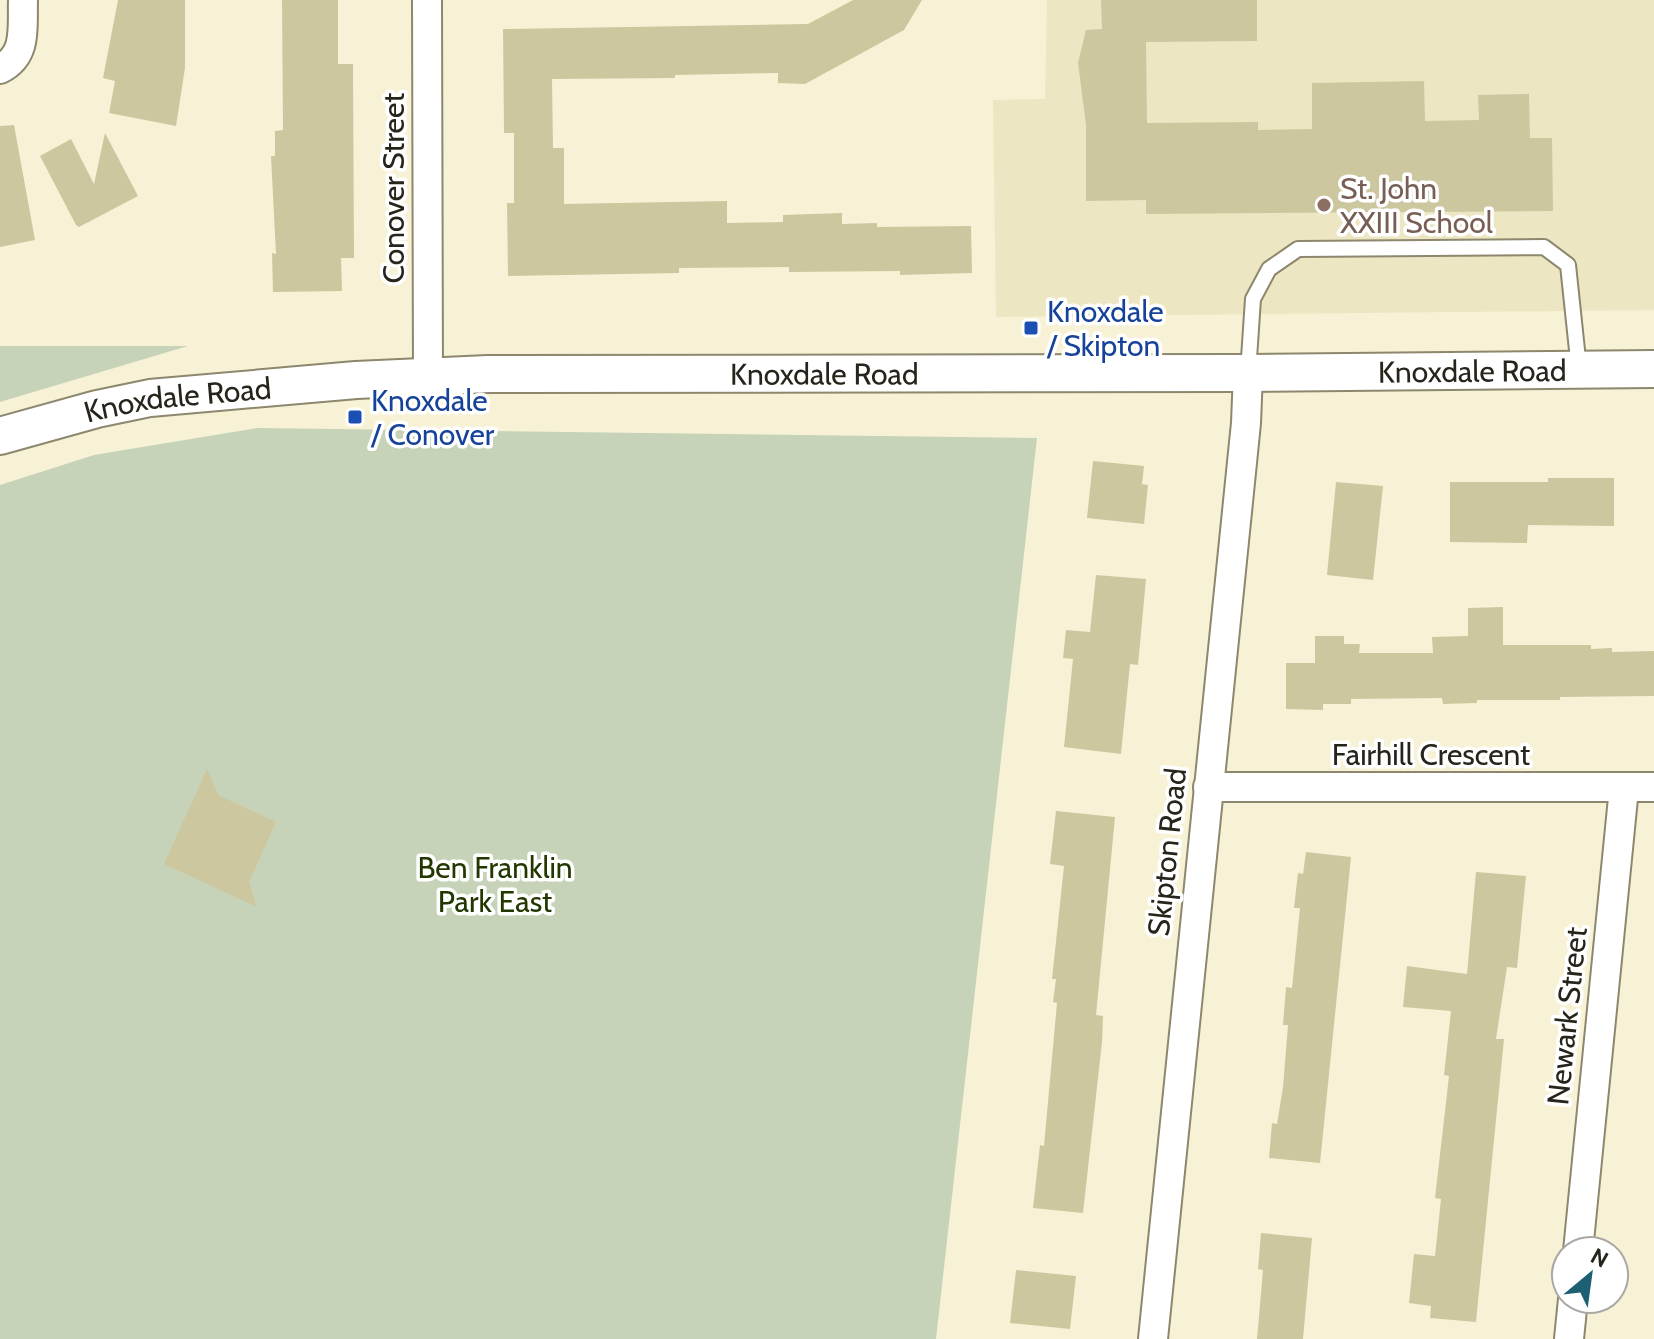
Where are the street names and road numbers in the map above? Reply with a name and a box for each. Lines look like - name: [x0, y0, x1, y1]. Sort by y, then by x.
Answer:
- street label: Conover Street: [375, 93, 412, 283]
- street label: Knoxdale Road: [1378, 351, 1567, 390]
- street label: Knoxdale Road: [730, 355, 919, 392]
- street label: Knoxdale Road: [80, 369, 273, 430]
- street label: Fairhill Crescent: [1332, 736, 1530, 773]
- street label: Skipton Road: [1140, 766, 1194, 938]
- street label: Newark Street: [1539, 925, 1595, 1107]

